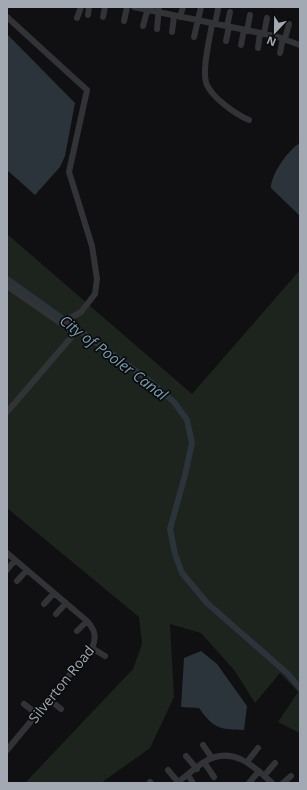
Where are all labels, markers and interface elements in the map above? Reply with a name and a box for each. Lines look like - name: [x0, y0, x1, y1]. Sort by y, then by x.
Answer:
- north arrow: [255, 12, 295, 52]
- text: N: [264, 33, 278, 50]
- water label: City of Pooler Canal: [56, 310, 173, 405]
- street label: Silverton Road: [24, 641, 98, 727]

